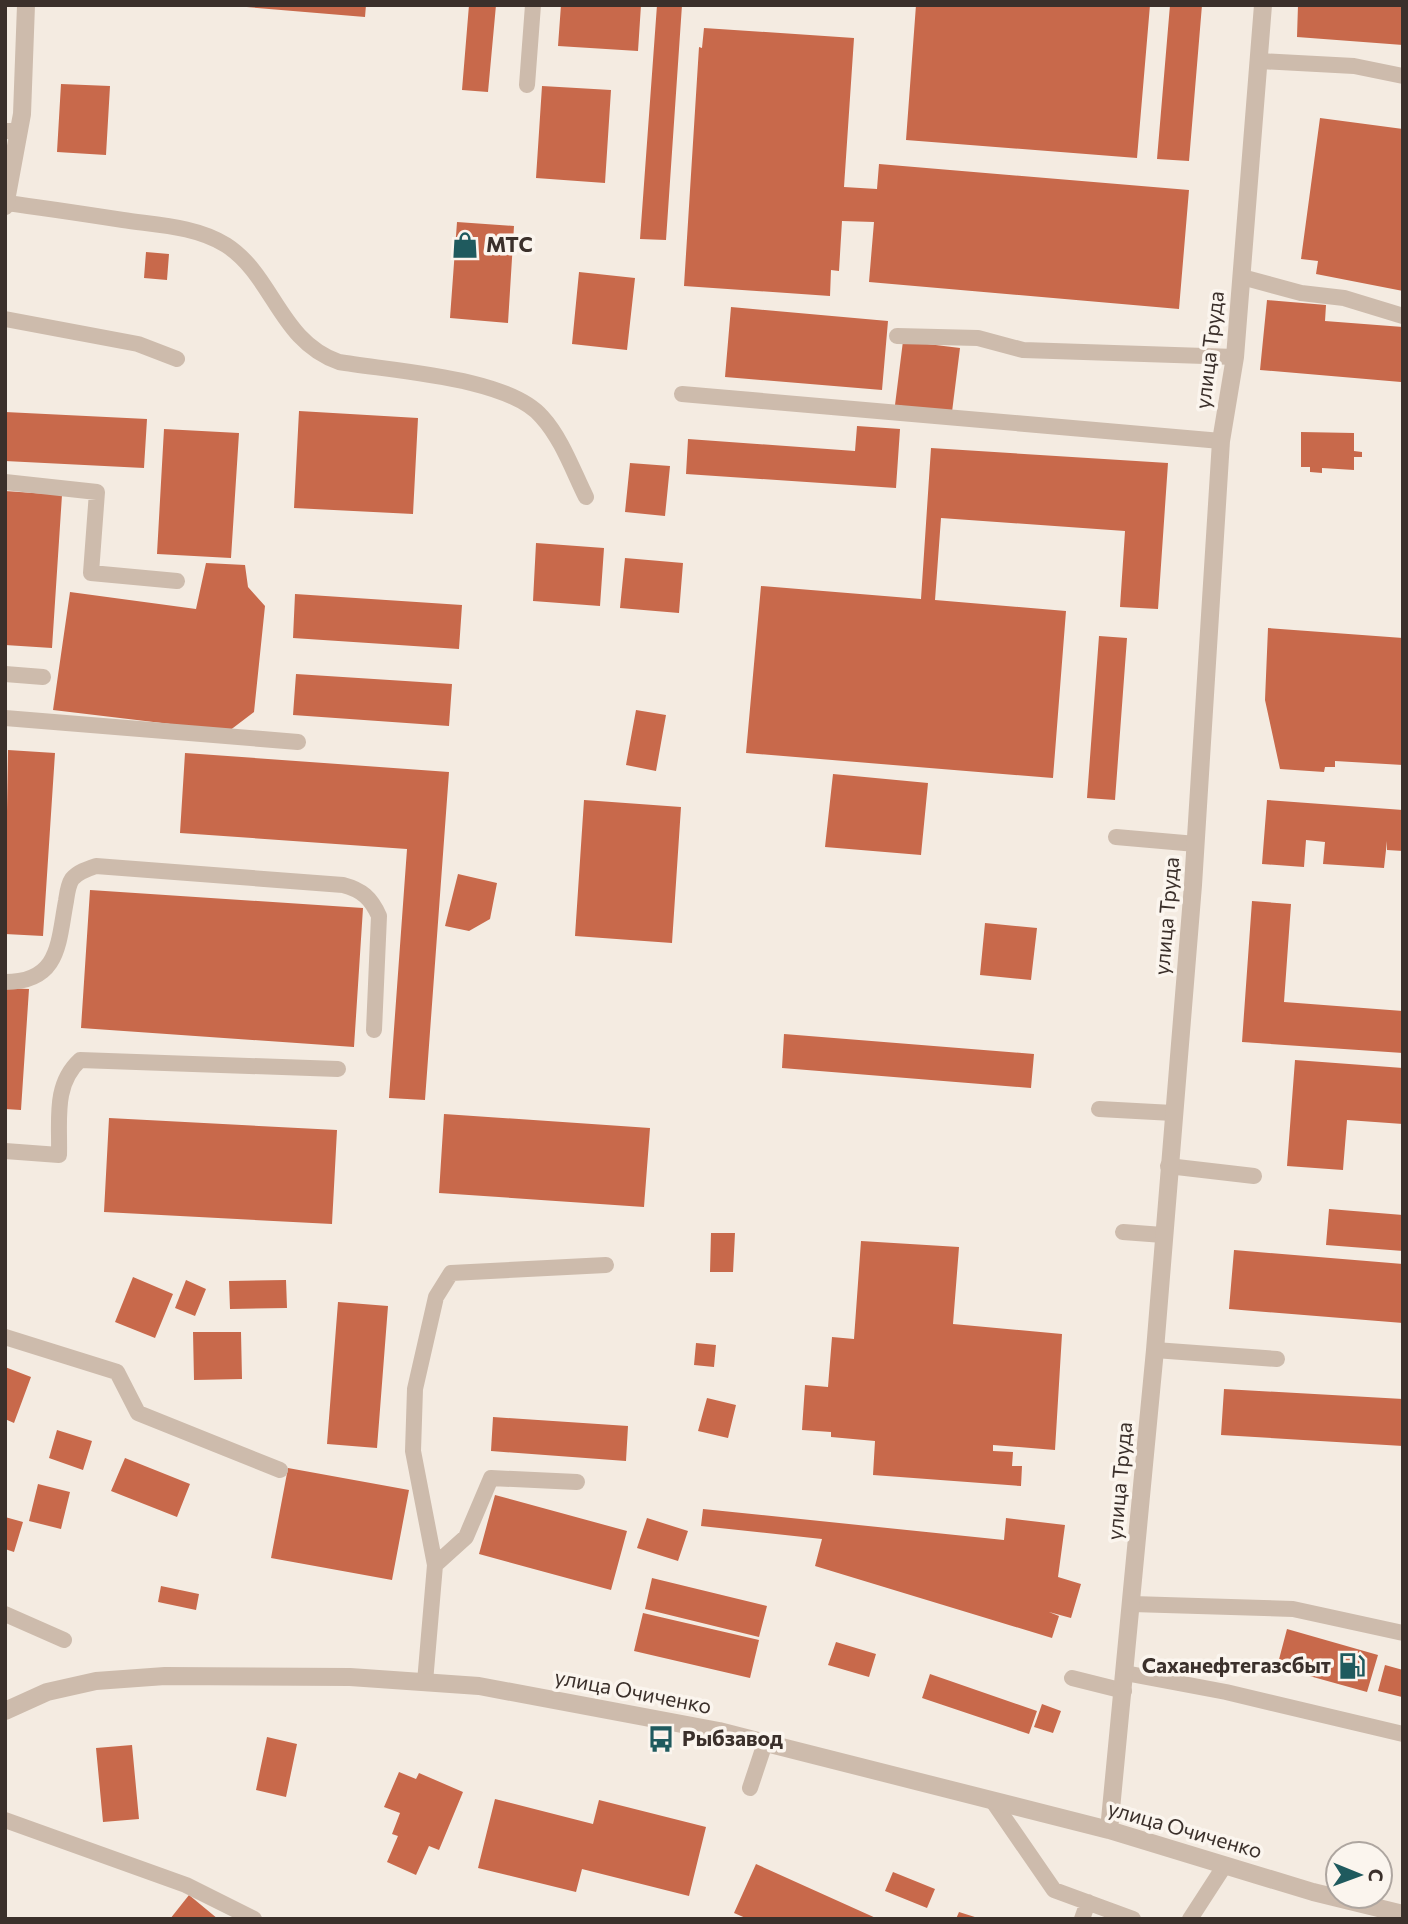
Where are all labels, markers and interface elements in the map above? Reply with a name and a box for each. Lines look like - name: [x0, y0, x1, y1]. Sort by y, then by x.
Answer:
- shop icon: МТС: [450, 230, 480, 260]
- place label: МТС: [486, 231, 533, 256]
- street label: улица Труда: [1189, 289, 1228, 410]
- street label: улица Труда: [1148, 856, 1183, 976]
- street label: улица Труда: [1101, 1421, 1136, 1541]
- fuel station icon: Саханефтегазсбыт: [1337, 1651, 1367, 1681]
- place label: Саханефтегазсбыт: [1142, 1652, 1331, 1677]
- street label: улица Очиченко: [553, 1663, 714, 1718]
- bus stop icon: Рыбзавод: [646, 1724, 676, 1754]
- place label: Рыбзавод: [682, 1725, 783, 1750]
- street label: улица Очиченко: [1105, 1795, 1265, 1863]
- north arrow: [1324, 1840, 1394, 1910]
- text: С: [1365, 1869, 1388, 1882]

